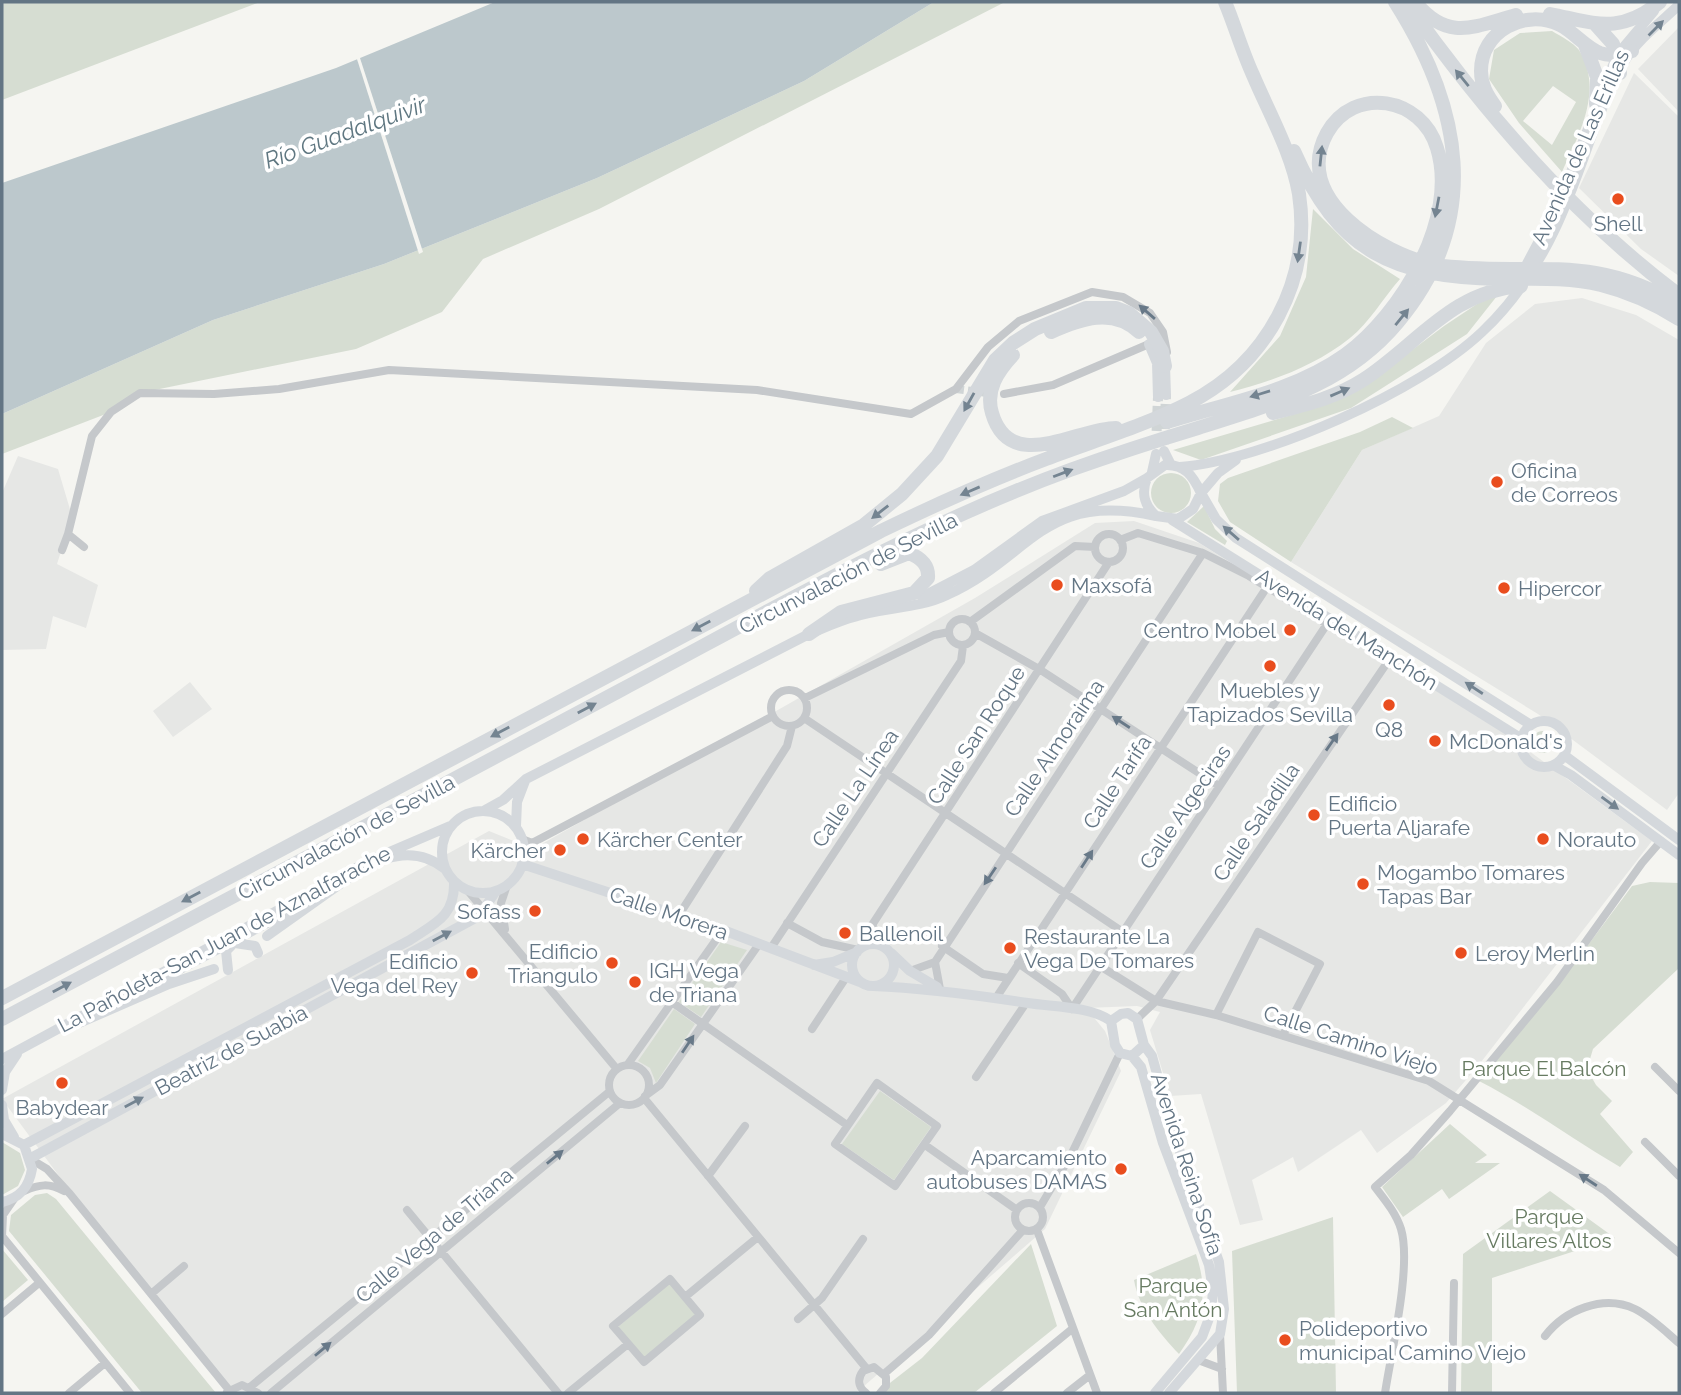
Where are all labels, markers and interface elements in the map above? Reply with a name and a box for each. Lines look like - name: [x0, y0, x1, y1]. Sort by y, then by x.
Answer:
- one-way arrow: [1647, 20, 1663, 37]
- street label: Avenida de Las Erillas: [1526, 46, 1634, 248]
- one-way arrow: [1455, 70, 1470, 87]
- water label: Río Guadalquivir: [261, 90, 431, 174]
- one-way arrow: [1316, 145, 1327, 167]
- marker: Shell: [1610, 191, 1626, 207]
- one-way arrow: [1432, 196, 1443, 218]
- place label: Shell: [1594, 211, 1643, 236]
- one-way arrow: [1294, 241, 1305, 263]
- one-way arrow: [1138, 304, 1156, 320]
- one-way arrow: [1394, 308, 1409, 326]
- one-way arrow: [1329, 386, 1350, 397]
- one-way arrow: [1249, 390, 1270, 400]
- one-way arrow: [963, 393, 975, 412]
- place label: Oficina de Correos: [1511, 458, 1618, 507]
- one-way arrow: [1053, 468, 1074, 479]
- marker: Oficina de Correos: [1489, 474, 1505, 490]
- one-way arrow: [960, 485, 980, 497]
- one-way arrow: [871, 505, 889, 520]
- street label: Circunvalación de Sevilla: [735, 507, 961, 639]
- one-way arrow: [1222, 525, 1240, 541]
- street label: Avenida del Manchón: [1251, 563, 1443, 695]
- place label: Maxsofá: [1071, 573, 1152, 598]
- place label: Hipercor: [1518, 576, 1602, 601]
- marker: Maxsofá: [1049, 577, 1065, 593]
- marker: Hipercor: [1496, 580, 1512, 596]
- place label: Centro Mobel: [1143, 618, 1276, 643]
- one-way arrow: [691, 620, 711, 631]
- marker: Centro Mobel: [1282, 622, 1298, 638]
- marker: Muebles y Tapizados Sevilla: [1262, 658, 1278, 674]
- street label: Calle San Roque: [922, 661, 1030, 809]
- street label: Calle Almoraima: [999, 675, 1109, 821]
- place label: Muebles y Tapizados Sevilla: [1187, 678, 1353, 727]
- one-way arrow: [1464, 682, 1483, 695]
- marker: Q8: [1381, 697, 1397, 713]
- one-way arrow: [578, 702, 597, 714]
- one-way arrow: [1112, 716, 1131, 729]
- place label: Q8: [1375, 717, 1403, 742]
- street label: Calle La Línea: [806, 724, 904, 852]
- one-way arrow: [490, 727, 510, 738]
- place label: McDonald's: [1449, 729, 1563, 754]
- street label: Calle Tarifa: [1077, 730, 1157, 834]
- one-way arrow: [1325, 733, 1339, 751]
- marker: McDonald's: [1427, 733, 1443, 749]
- street label: Calle Algeciras: [1134, 740, 1236, 874]
- street label: Calle Saladilla: [1207, 758, 1305, 886]
- street label: Circunvalación de Sevilla: [233, 769, 459, 905]
- place label: Edificio Puerta Aljarafe: [1328, 791, 1470, 840]
- one-way arrow: [1601, 796, 1619, 810]
- marker: Edificio Puerta Aljarafe: [1306, 807, 1322, 823]
- place label: Kärcher Center: [597, 827, 743, 852]
- place label: Norauto: [1557, 827, 1636, 852]
- marker: Kärcher Center: [575, 831, 591, 847]
- marker: Norauto: [1535, 831, 1551, 847]
- place label: Kärcher: [471, 838, 547, 863]
- street label: La Pañoleta-San Juan de Aznalfarache: [53, 840, 395, 1038]
- marker: Kärcher: [552, 842, 568, 858]
- one-way arrow: [1081, 849, 1094, 869]
- place label: Mogambo Tomares Tapas Bar: [1377, 860, 1565, 909]
- one-way arrow: [983, 866, 996, 885]
- marker: Mogambo Tomares Tapas Bar: [1355, 876, 1371, 892]
- street label: Calle Morera: [606, 881, 732, 945]
- one-way arrow: [181, 891, 201, 903]
- place label: Sofass: [457, 899, 521, 924]
- marker: Sofass: [527, 903, 543, 919]
- place label: Ballenoil: [859, 921, 943, 946]
- place label: Restaurante La Vega De Tomares: [1024, 924, 1194, 973]
- marker: Ballenoil: [837, 925, 853, 941]
- one-way arrow: [432, 930, 452, 942]
- place label: Edificio Triangulo: [508, 939, 598, 988]
- marker: Restaurante La Vega De Tomares: [1002, 940, 1018, 956]
- place label: Leroy Merlin: [1475, 941, 1595, 966]
- marker: Leroy Merlin: [1453, 945, 1469, 961]
- place label: Edificio Vega del Rey: [330, 949, 458, 998]
- marker: Edificio Triangulo: [604, 955, 620, 971]
- place label: IGH Vega de Triana: [649, 958, 739, 1007]
- marker: Edificio Vega del Rey: [464, 965, 480, 981]
- marker: IGH Vega de Triana: [627, 974, 643, 990]
- one-way arrow: [52, 982, 72, 993]
- street label: Beatriz de Suabia: [151, 999, 311, 1101]
- street label: Calle Camino Viejo: [1260, 1000, 1442, 1080]
- one-way arrow: [681, 1034, 694, 1053]
- park label: Parque El Balcón: [1461, 1056, 1627, 1081]
- street label: Avenida Reina Sofía: [1146, 1069, 1228, 1259]
- marker: Babydear: [54, 1075, 70, 1091]
- place label: Babydear: [15, 1095, 109, 1120]
- one-way arrow: [124, 1096, 144, 1108]
- place label: Aparcamiento autobuses DAMAS: [927, 1145, 1107, 1194]
- one-way arrow: [545, 1150, 563, 1165]
- marker: Aparcamiento autobuses DAMAS: [1113, 1161, 1129, 1177]
- street label: Calle Vega de Triana: [350, 1162, 518, 1308]
- one-way arrow: [1578, 1173, 1598, 1186]
- park label: Parque Villares Altos: [1486, 1204, 1612, 1253]
- park label: Parque San Antón: [1123, 1273, 1223, 1322]
- place label: Polideportivo municipal Camino Viejo: [1299, 1316, 1526, 1365]
- marker: Polideportivo municipal Camino Viejo: [1277, 1332, 1293, 1348]
- one-way arrow: [314, 1342, 331, 1357]

